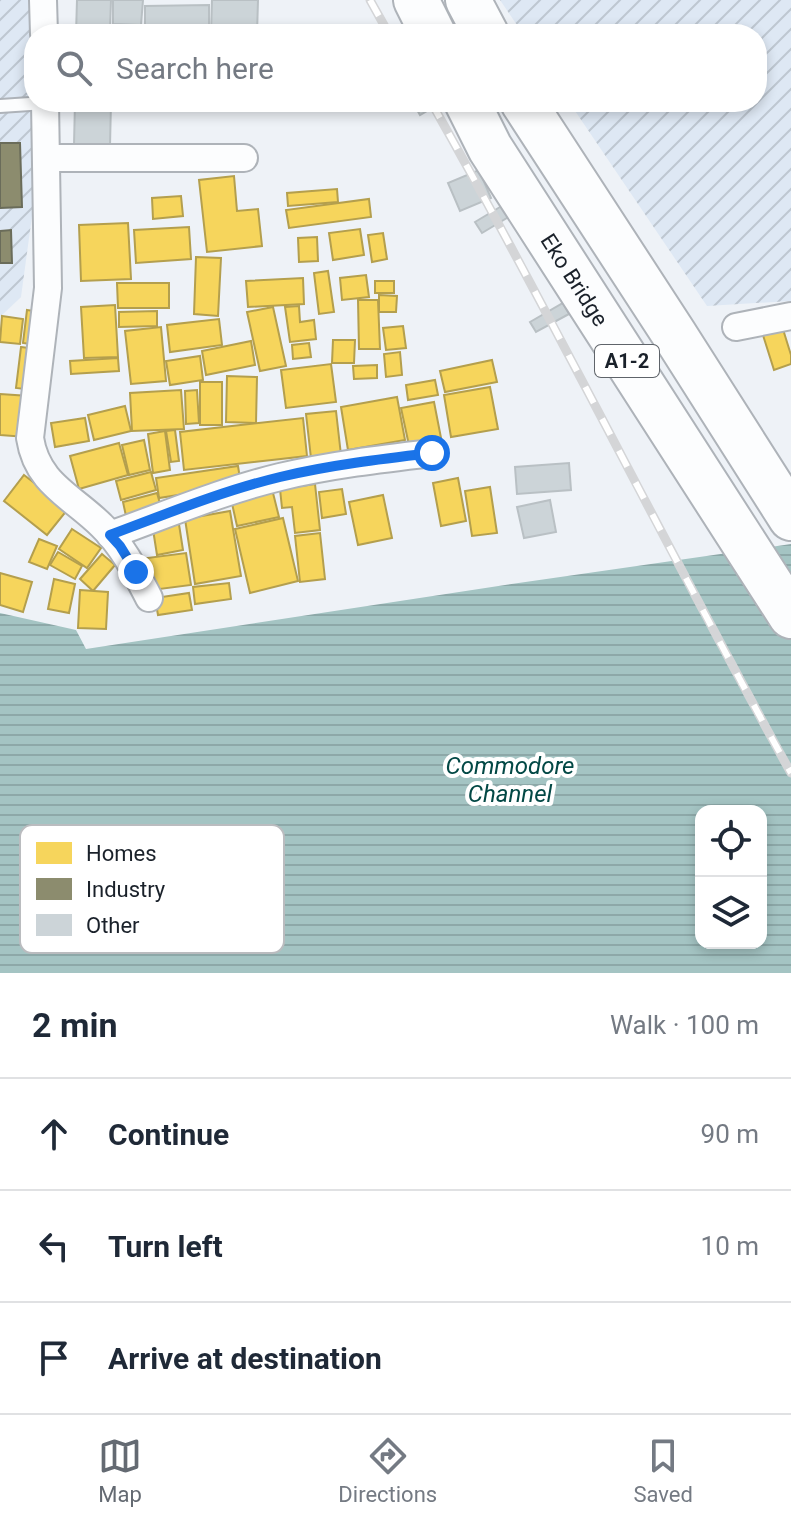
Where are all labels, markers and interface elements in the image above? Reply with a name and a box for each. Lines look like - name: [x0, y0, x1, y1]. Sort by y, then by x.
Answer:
- search box: [24, 24, 767, 112]
- icon: search: [52, 46, 96, 90]
- text: Search here: [116, 51, 274, 86]
- street label: Eko Bridge: [535, 229, 613, 331]
- road number: A1-2: [595, 345, 659, 377]
- route start: [414, 435, 450, 471]
- route end: [118, 554, 154, 590]
- water label: Commodore Channel: [446, 752, 574, 808]
- map controls: [695, 805, 767, 949]
- button: locate: [695, 805, 767, 877]
- legend: [20, 825, 284, 953]
- text: Homes: [86, 841, 157, 866]
- text: Industry: [86, 877, 166, 902]
- button: layers: [695, 877, 767, 949]
- text: Other: [86, 913, 140, 938]
- text: 2 min: [32, 1005, 117, 1045]
- text: Walk · 100 m: [610, 1010, 759, 1040]
- icon: ahead: [32, 1112, 76, 1156]
- text: Continue: [108, 1117, 229, 1152]
- text: 90 m: [701, 1119, 759, 1149]
- icon: left: [32, 1224, 76, 1268]
- text: Turn left: [108, 1229, 223, 1264]
- text: 10 m: [701, 1231, 759, 1261]
- icon: arrive: [32, 1336, 76, 1380]
- text: Arrive at destination: [108, 1341, 382, 1376]
- tab: Map: [98, 1434, 142, 1507]
- tab: Directions: [338, 1434, 437, 1507]
- tab: Saved: [633, 1434, 693, 1507]

